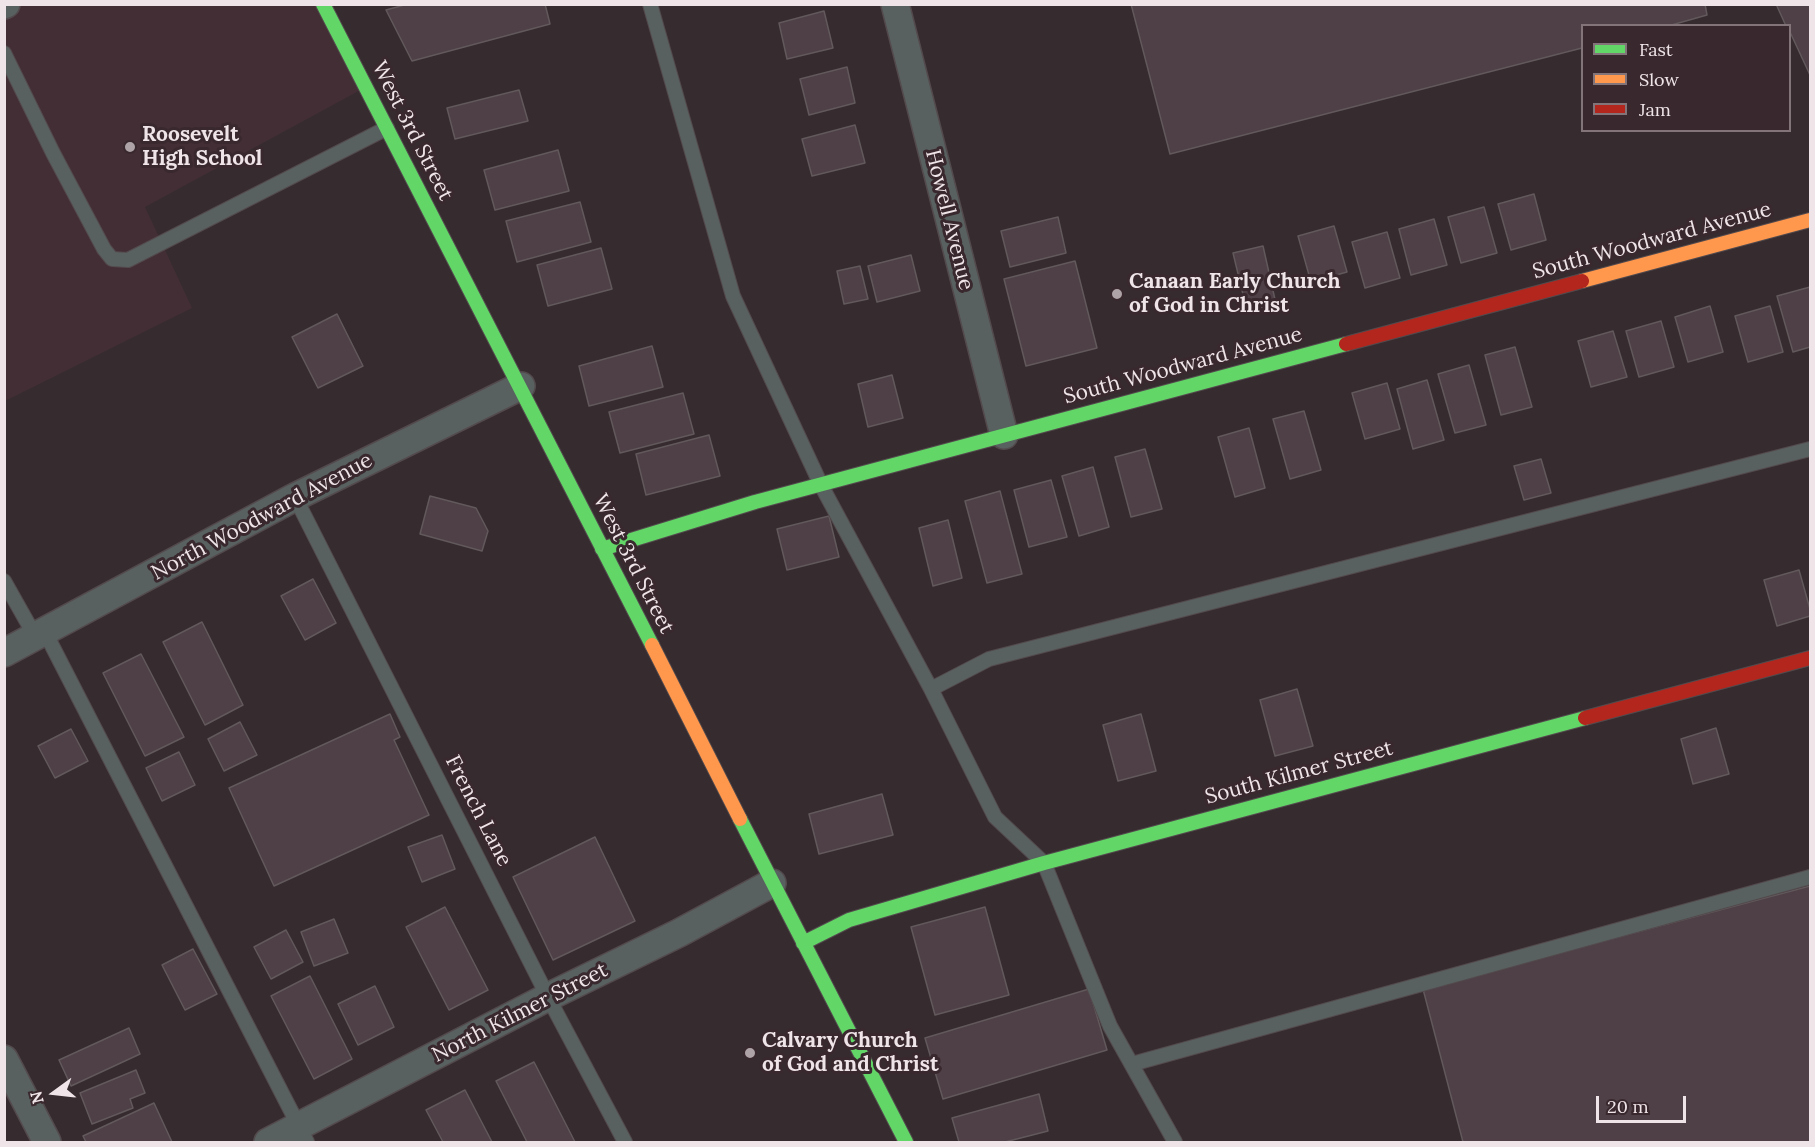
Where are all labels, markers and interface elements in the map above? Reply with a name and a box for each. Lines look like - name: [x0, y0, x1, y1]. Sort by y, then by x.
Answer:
- legend: [1581, 24, 1791, 132]
- text: Fast: [1639, 38, 1673, 61]
- street label: West 3rd Street: [366, 57, 458, 205]
- text: Slow: [1639, 68, 1679, 91]
- text: Jam: [1639, 98, 1671, 121]
- place label: Roosevelt High School: [142, 122, 262, 172]
- marker: Roosevelt High School: [123, 140, 137, 154]
- street label: Howell Avenue: [919, 147, 979, 293]
- street label: South Woodward Avenue: [1530, 197, 1774, 285]
- place label: Canaan Early Church of God in Christ: [1129, 269, 1340, 319]
- marker: Canaan Early Church of God in Christ: [1110, 287, 1124, 301]
- street label: South Woodward Avenue: [1061, 322, 1305, 410]
- street label: North Woodward Avenue: [147, 448, 377, 586]
- street label: West 3rd Street: [587, 490, 679, 638]
- street label: South Kilmer Street: [1202, 736, 1396, 810]
- street label: French Lane: [439, 751, 517, 871]
- street label: North Kilmer Street: [428, 958, 612, 1068]
- place label: Calvary Church of God and Christ: [762, 1028, 939, 1078]
- marker: Calvary Church of God and Christ: [743, 1046, 757, 1060]
- north arrow: [24, 1063, 84, 1123]
- scale bar: [1599, 1084, 1689, 1122]
- text: N: [25, 1089, 48, 1106]
- text: 20 m: [1607, 1095, 1649, 1118]

